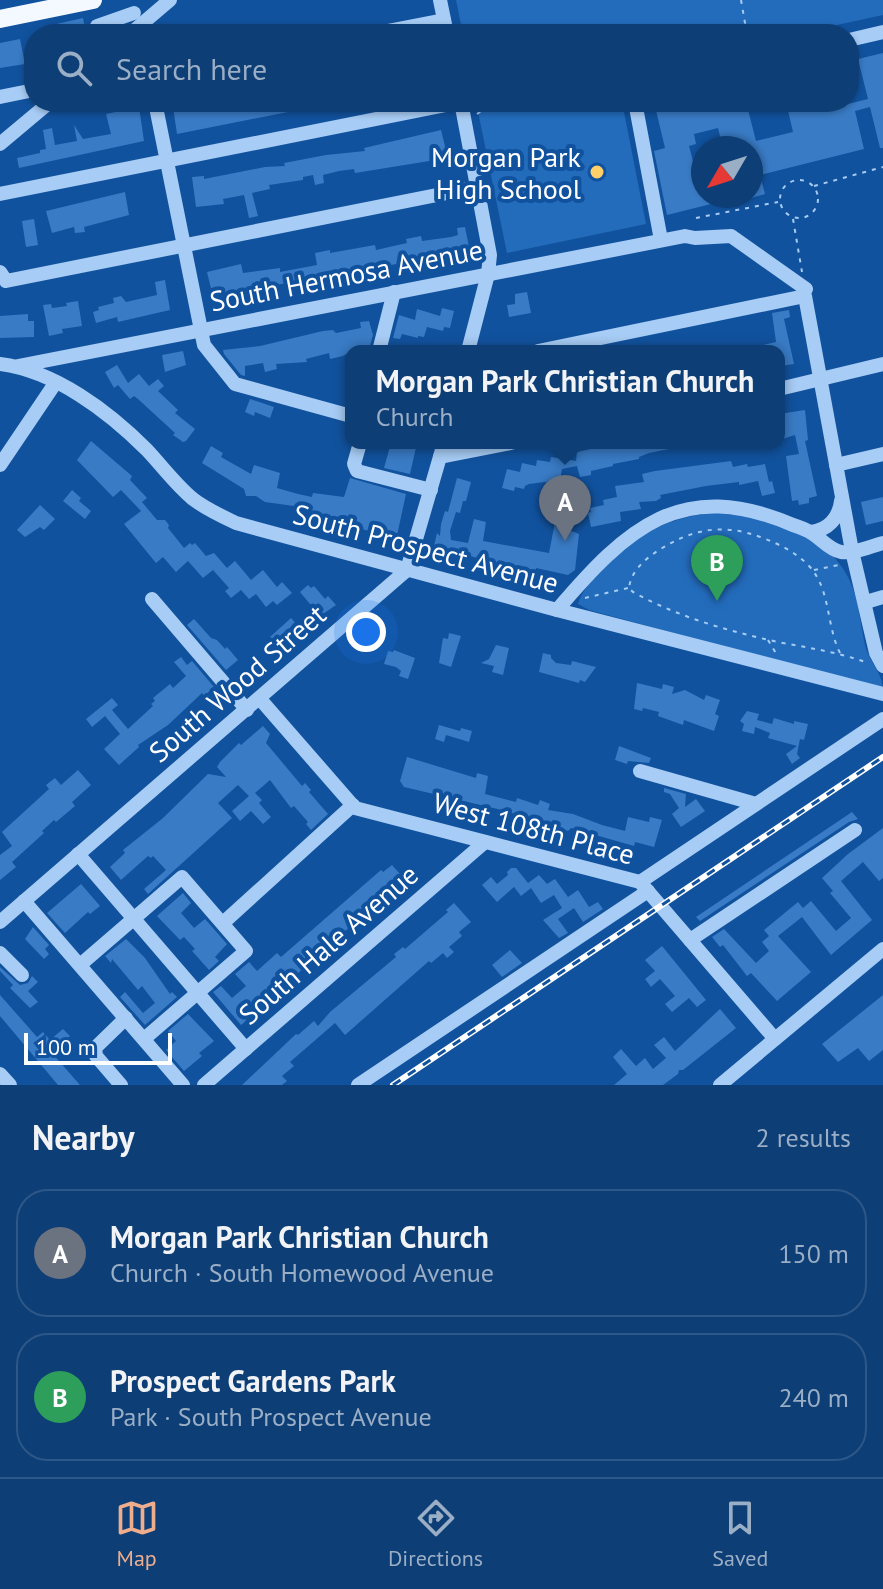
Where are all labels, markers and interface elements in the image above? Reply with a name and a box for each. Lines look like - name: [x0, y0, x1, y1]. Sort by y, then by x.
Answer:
- search box: [24, 24, 859, 112]
- icon: search: [52, 46, 96, 90]
- text: Search here: [116, 49, 267, 88]
- north arrow: [691, 136, 763, 208]
- place label: Morgan Park High School: [431, 138, 582, 207]
- marker: Morgan Park High School: [588, 163, 606, 181]
- street label: South Hermosa Avenue: [206, 230, 486, 320]
- popup: [345, 345, 785, 449]
- text: Morgan Park Christian Church: [376, 361, 754, 400]
- text: Church: [376, 400, 454, 433]
- pin: A: [539, 475, 591, 541]
- street label: South Prospect Avenue: [289, 495, 563, 601]
- pin: B: [691, 535, 743, 601]
- street label: South Wood Street: [141, 596, 334, 770]
- your location: [346, 612, 386, 652]
- street label: West 108th Place: [429, 783, 639, 873]
- street label: South Hale Avenue: [230, 856, 426, 1032]
- scale bar: [24, 1029, 172, 1065]
- text: 100 m: [36, 1033, 96, 1061]
- text: Nearby: [32, 1115, 134, 1159]
- text: 2 results: [756, 1121, 851, 1154]
- text: Morgan Park Christian Church: [110, 1217, 489, 1256]
- text: A: [52, 1237, 68, 1270]
- text: 150 m: [778, 1237, 849, 1270]
- text: Church · South Homewood Avenue: [110, 1256, 494, 1289]
- text: Prospect Gardens Park: [110, 1361, 396, 1400]
- text: B: [52, 1381, 68, 1414]
- text: 240 m: [778, 1381, 849, 1414]
- text: Park · South Prospect Avenue: [110, 1400, 432, 1433]
- tab: Map: [115, 1496, 159, 1572]
- tab: Directions: [388, 1496, 483, 1572]
- tab: Saved: [712, 1496, 768, 1572]

